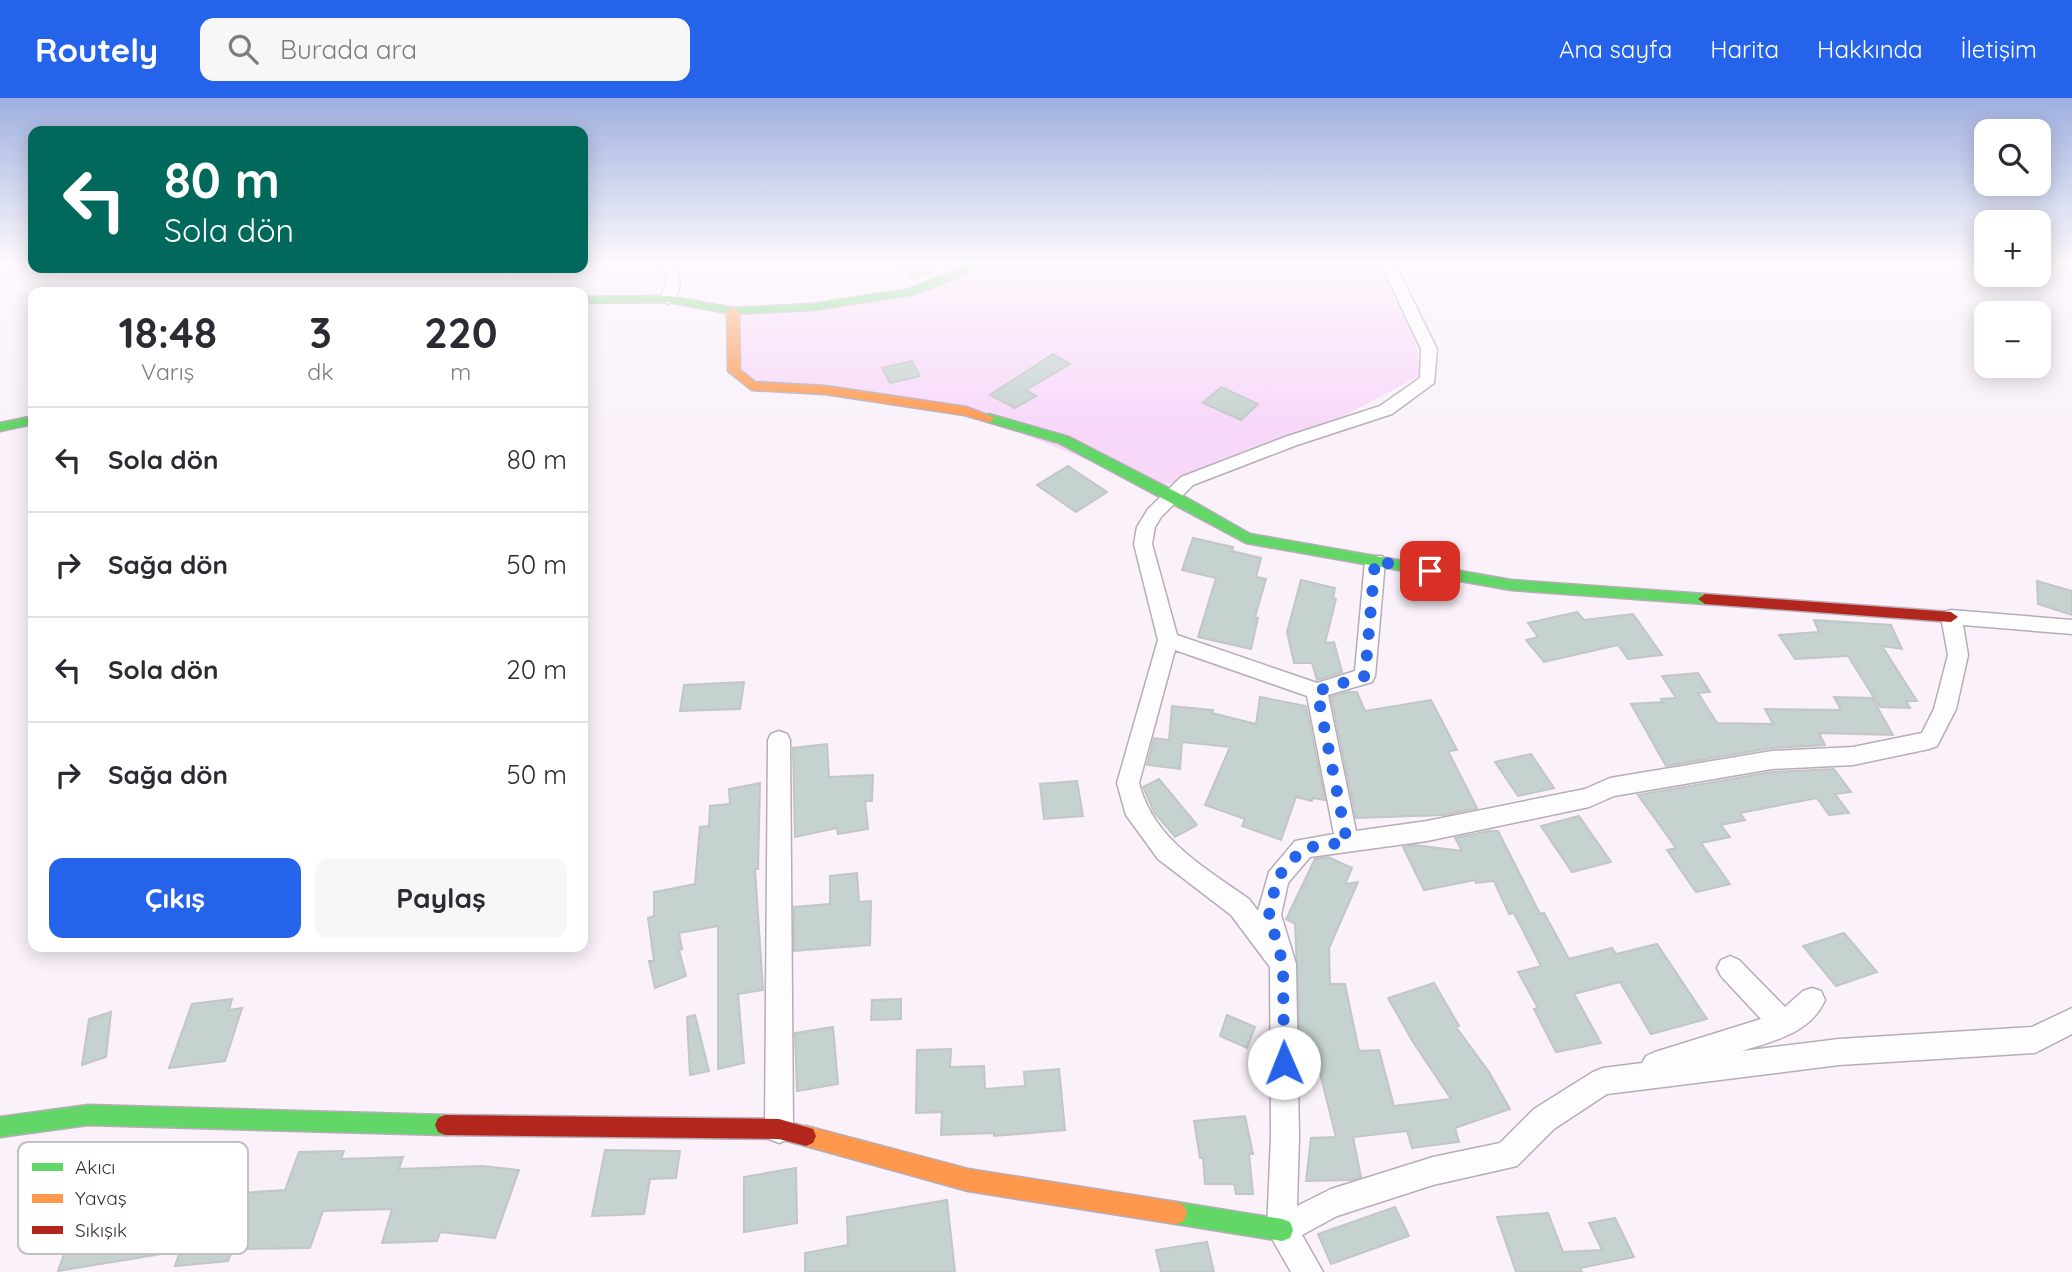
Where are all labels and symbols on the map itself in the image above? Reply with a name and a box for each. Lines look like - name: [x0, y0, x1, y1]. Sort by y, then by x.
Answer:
- pin: [1400, 541, 1460, 601]
- position arrow: [1247, 1026, 1321, 1100]
- legend: [18, 1142, 248, 1254]
- text: Akıcı: [75, 1155, 115, 1179]
- text: Yavaş: [75, 1186, 127, 1210]
- text: Sıkışık: [75, 1218, 127, 1242]

